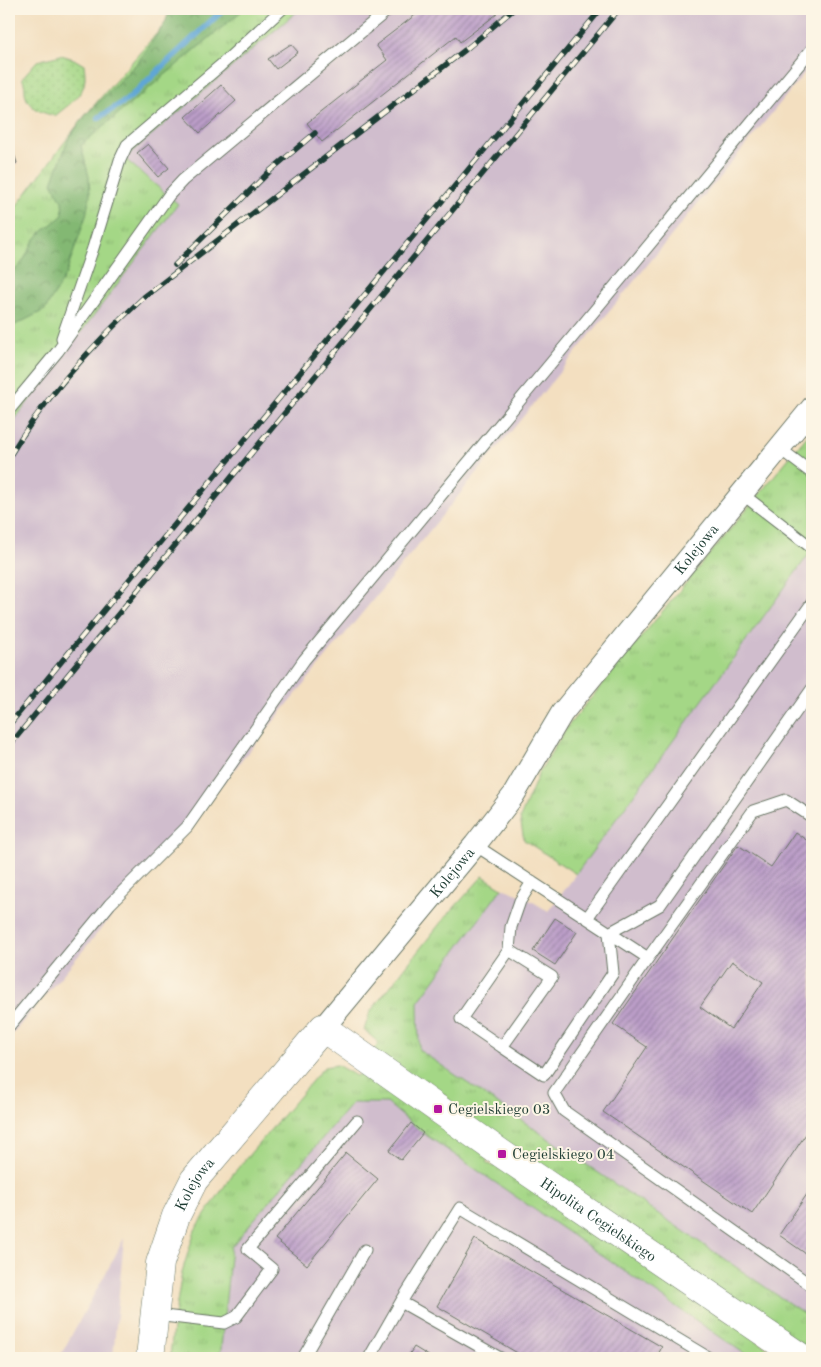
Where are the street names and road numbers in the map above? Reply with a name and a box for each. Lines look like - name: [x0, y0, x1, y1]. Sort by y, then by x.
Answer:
- street label: Kolejowa: [672, 522, 723, 578]
- street label: Kolejowa: [428, 845, 479, 902]
- street label: Kolejowa: [174, 1155, 219, 1214]
- street label: Hipolita Cegielskiego: [536, 1176, 658, 1265]

